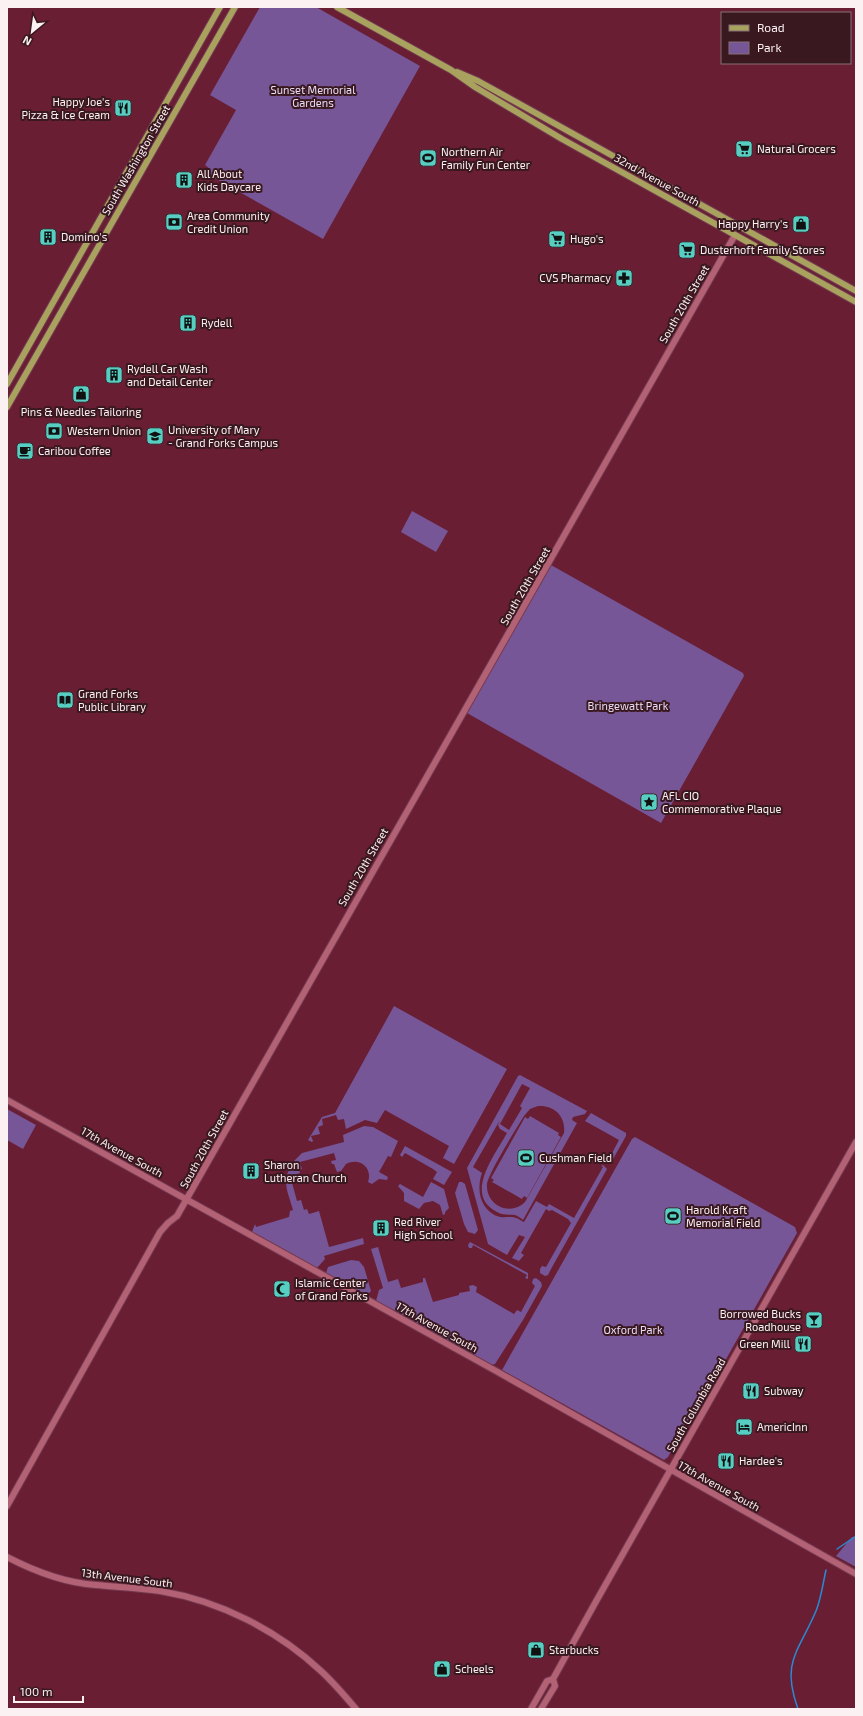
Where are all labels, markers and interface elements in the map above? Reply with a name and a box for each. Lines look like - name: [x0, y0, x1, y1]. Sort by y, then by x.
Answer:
- north arrow: [12, 12, 52, 52]
- legend: [721, 12, 851, 64]
- text: Road: [757, 20, 785, 34]
- text: N: [20, 34, 34, 49]
- text: Park: [757, 40, 782, 54]
- park label: Sunset Memorial Gardens: [271, 83, 356, 109]
- place label: Happy Joe's Pizza & Ice Cream: [21, 95, 110, 121]
- restaurant icon: Happy Joe's Pizza & Ice Cream: [113, 98, 133, 118]
- street label: South Washington Street: [99, 102, 172, 217]
- supermarket icon: Natural Grocers: [734, 139, 754, 159]
- place label: Natural Grocers: [757, 142, 836, 155]
- place label: Northern Air Family Fun Center: [441, 145, 531, 171]
- sports icon: Northern Air Family Fun Center: [418, 148, 438, 168]
- street label: 32nd Avenue South: [612, 151, 702, 208]
- place label: All About Kids Daycare: [197, 167, 261, 193]
- building icon: All About Kids Daycare: [174, 170, 194, 190]
- place label: Area Community Credit Union: [187, 209, 270, 235]
- bank icon: Area Community Credit Union: [164, 212, 184, 232]
- shop icon: Happy Harry's: [791, 214, 811, 234]
- place label: Happy Harry's: [718, 217, 788, 230]
- building icon: Domino's: [38, 227, 58, 247]
- supermarket icon: Hugo's: [547, 229, 567, 249]
- place label: Domino's: [61, 230, 108, 243]
- place label: Hugo's: [570, 232, 604, 245]
- supermarket icon: Dusterhoft Family Stores: [677, 240, 697, 260]
- place label: Dusterhoft Family Stores: [700, 243, 825, 256]
- street label: South 20th Street: [656, 262, 711, 345]
- pharmacy icon: CVS Pharmacy: [614, 268, 634, 288]
- place label: CVS Pharmacy: [539, 271, 611, 284]
- building icon: Rydell: [178, 313, 198, 333]
- place label: Rydell: [201, 316, 233, 329]
- place label: Rydell Car Wash and Detail Center: [127, 362, 213, 388]
- building icon: Rydell Car Wash and Detail Center: [104, 365, 124, 385]
- shop icon: Pins & Needles Tailoring: [71, 384, 91, 404]
- place label: Pins & Needles Tailoring: [21, 405, 141, 418]
- bank icon: Western Union: [44, 421, 64, 441]
- place label: University of Mary - Grand Forks Campus: [168, 423, 279, 449]
- place label: Western Union: [67, 424, 141, 437]
- school or university icon: University of Mary - Grand Forks Campus: [145, 426, 165, 446]
- cafe icon: Caribou Coffee: [15, 441, 35, 461]
- place label: Caribou Coffee: [38, 444, 111, 457]
- street label: South 20th Street: [497, 544, 552, 627]
- place label: Grand Forks Public Library: [78, 687, 146, 713]
- library icon: Grand Forks Public Library: [55, 690, 75, 710]
- park label: Bringewatt Park: [588, 699, 669, 712]
- place label: AFL CIO Commemorative Plaque: [662, 789, 781, 815]
- place icon: AFL CIO Commemorative Plaque: [639, 792, 659, 812]
- street label: South 20th Street: [335, 825, 390, 908]
- street label: South 20th Street: [177, 1107, 231, 1190]
- street label: 17th Avenue South: [79, 1124, 165, 1179]
- sports icon: Cushman Field: [516, 1148, 536, 1168]
- place label: Cushman Field: [539, 1151, 612, 1164]
- place label: Sharon Lutheran Church: [264, 1158, 347, 1184]
- building icon: Sharon Lutheran Church: [241, 1161, 261, 1181]
- place label: Harold Kraft Memorial Field: [686, 1203, 760, 1229]
- sports icon: Harold Kraft Memorial Field: [663, 1206, 683, 1226]
- place label: Red River High School: [394, 1215, 453, 1241]
- building icon: Red River High School: [371, 1218, 391, 1238]
- place label: Islamic Center of Grand Forks: [295, 1276, 368, 1302]
- mosque icon: Islamic Center of Grand Forks: [272, 1279, 292, 1299]
- street label: 17th Avenue South: [394, 1299, 480, 1354]
- place label: Borrowed Bucks Roadhouse: [720, 1307, 801, 1333]
- bar icon: Borrowed Bucks Roadhouse: [804, 1310, 824, 1330]
- park label: Oxford Park: [603, 1323, 663, 1336]
- restaurant icon: Green Mill: [793, 1334, 813, 1354]
- place label: Green Mill: [739, 1337, 791, 1350]
- street label: South Columbia Road: [663, 1355, 728, 1454]
- restaurant icon: Subway: [741, 1381, 761, 1401]
- place label: Subway: [764, 1384, 804, 1397]
- hotel icon: AmericInn: [734, 1417, 754, 1437]
- place label: AmericInn: [757, 1420, 808, 1433]
- restaurant icon: Hardee's: [716, 1451, 736, 1471]
- place label: Hardee's: [739, 1454, 783, 1467]
- street label: 17th Avenue South: [676, 1458, 762, 1513]
- street label: 13th Avenue South: [81, 1565, 173, 1590]
- shop icon: Starbucks: [526, 1640, 546, 1660]
- place label: Starbucks: [549, 1643, 599, 1656]
- shop icon: Scheels: [432, 1659, 452, 1679]
- place label: Scheels: [455, 1662, 494, 1675]
- scale bar: [14, 1678, 83, 1704]
- text: 100 m: [20, 1684, 52, 1698]

